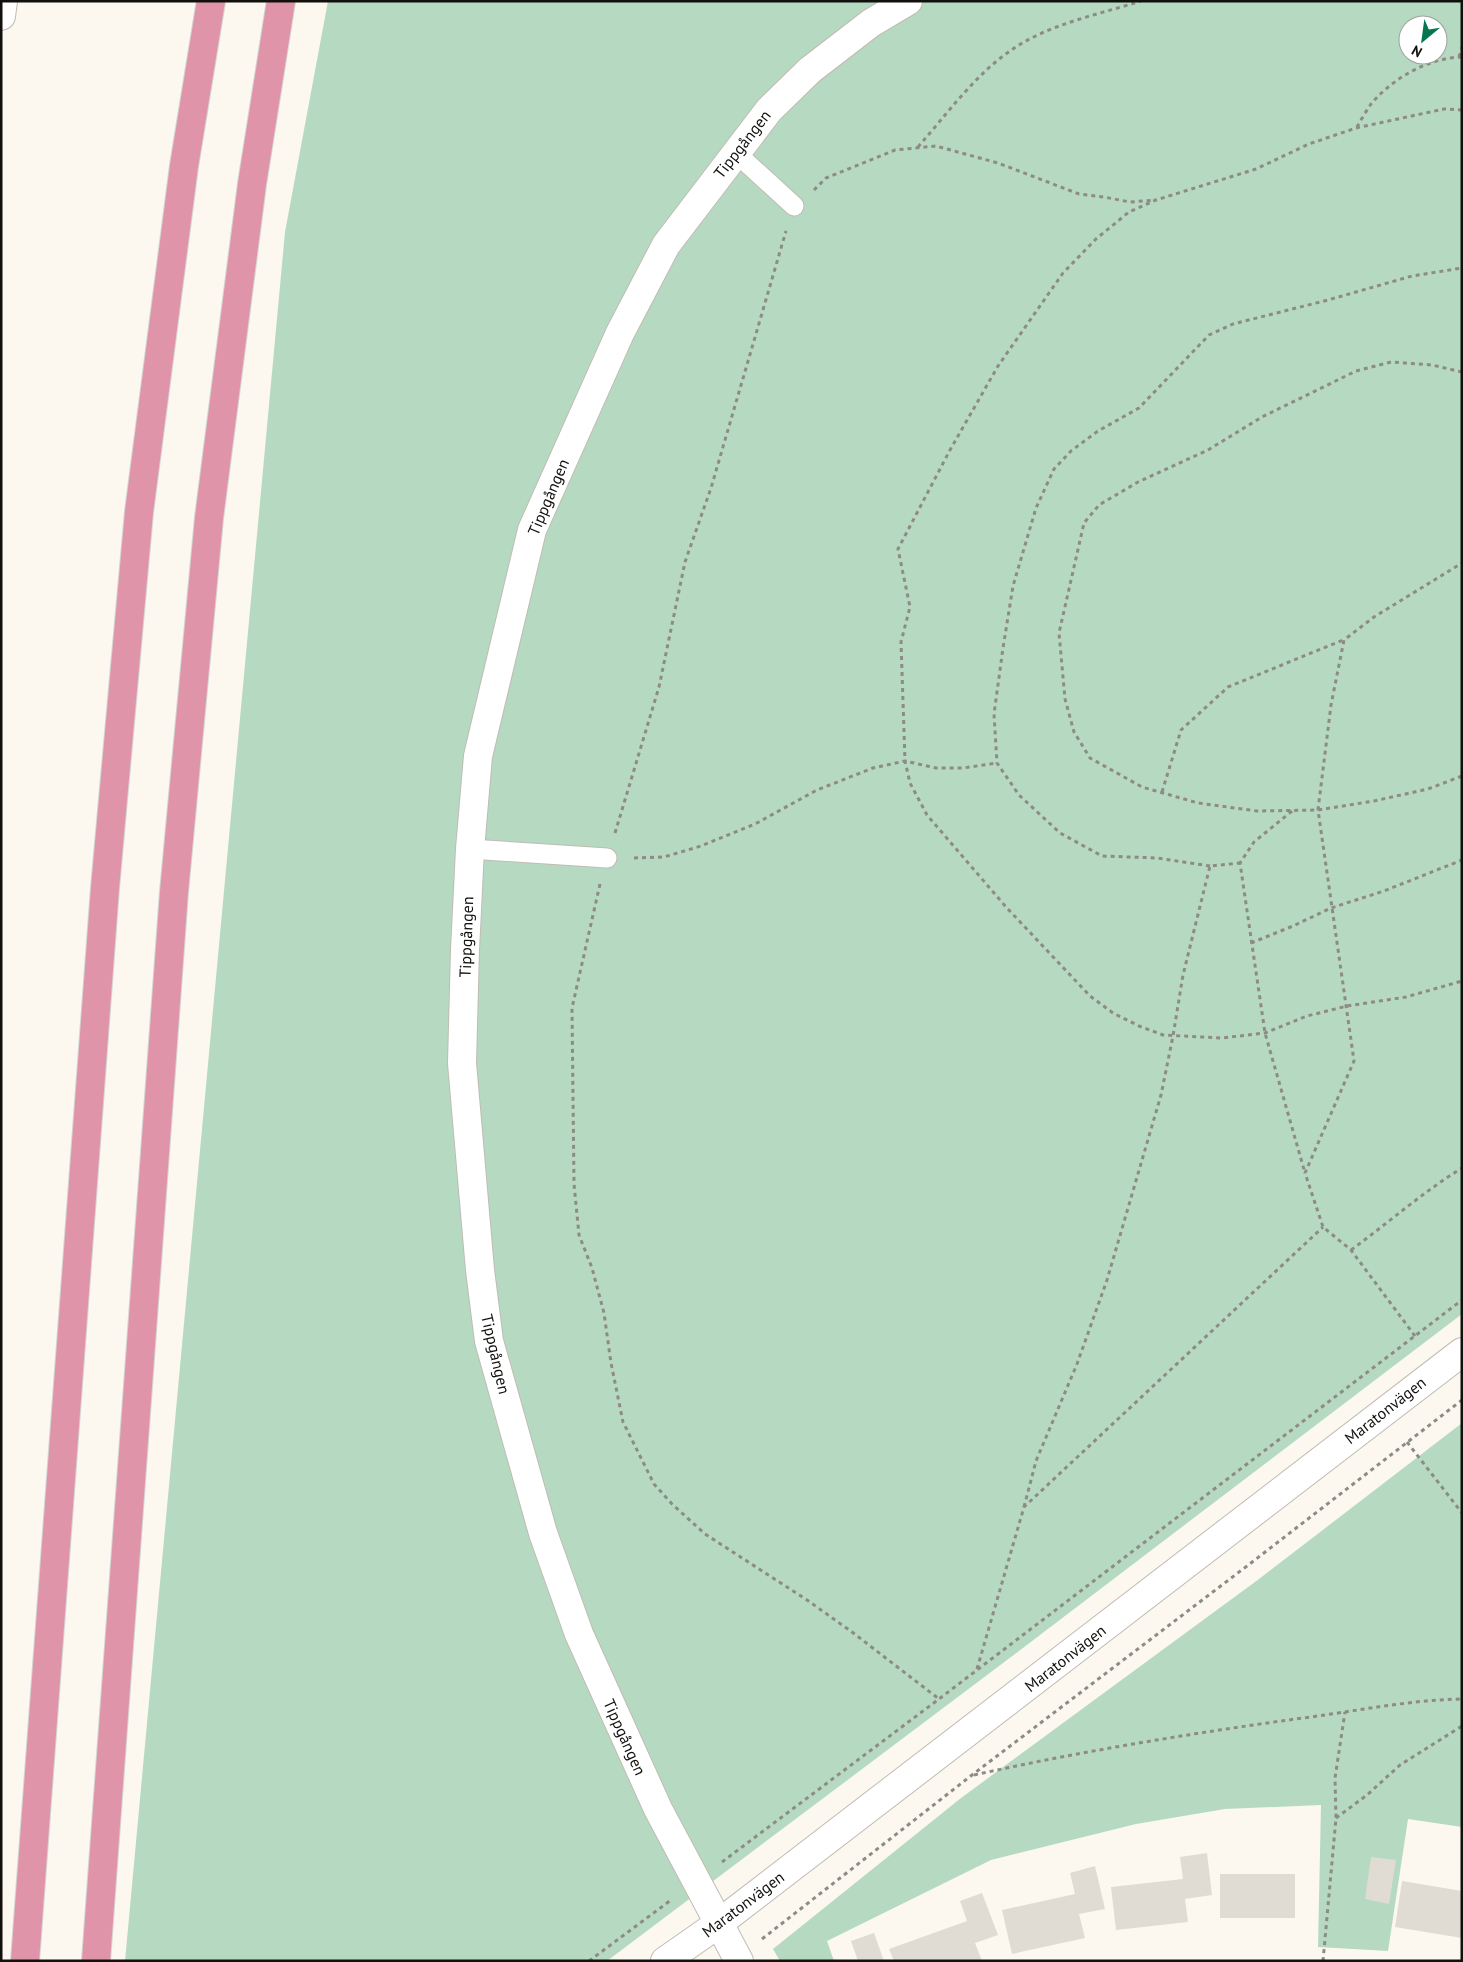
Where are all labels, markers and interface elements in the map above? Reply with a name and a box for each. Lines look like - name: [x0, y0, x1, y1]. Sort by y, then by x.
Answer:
- north arrow: [1398, 15, 1448, 65]
- text: N: [1408, 41, 1425, 61]
- street label: Tippgången: [709, 106, 775, 182]
- street label: Tippgången: [523, 456, 573, 538]
- street label: Tippgången: [455, 896, 477, 978]
- street label: Tippgången: [477, 1312, 515, 1396]
- street label: Maratonvägen: [1340, 1372, 1430, 1448]
- street label: Maratonvägen: [1020, 1620, 1110, 1696]
- street label: Tippgången: [599, 1696, 651, 1778]
- street label: Maratonvägen: [698, 1867, 788, 1941]

